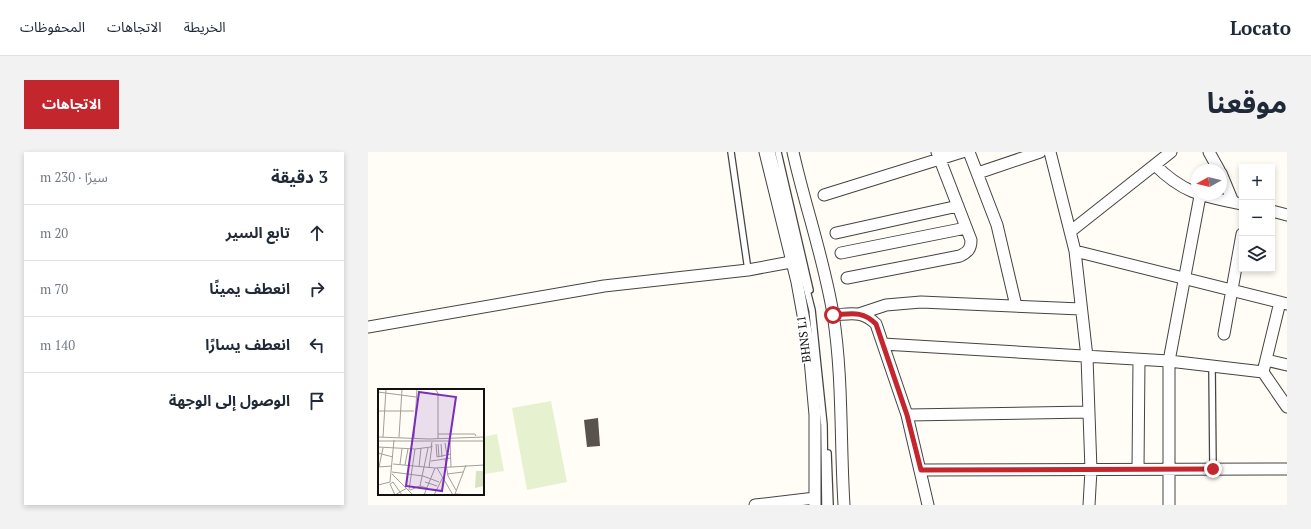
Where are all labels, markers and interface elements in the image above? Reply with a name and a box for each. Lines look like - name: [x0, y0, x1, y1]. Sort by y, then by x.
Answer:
- text: Locato: [1230, 15, 1291, 40]
- text: المحفوظات: [20, 17, 85, 36]
- text: الاتجاهات: [107, 17, 162, 36]
- text: الخريطة: [184, 17, 226, 36]
- button: الاتجاهات: [24, 80, 119, 129]
- text: موقعنا: [1207, 84, 1287, 121]
- north arrow: [1191, 164, 1227, 200]
- map controls: [1239, 164, 1275, 272]
- button: +: [1239, 164, 1275, 200]
- text: 3 دقيقة: [271, 165, 328, 188]
- text: سيرًا · 230 m: [40, 168, 108, 186]
- button: −: [1239, 200, 1275, 236]
- text: تابع السير: [226, 222, 290, 242]
- icon: ahead: [306, 222, 328, 244]
- text: 20 m: [40, 224, 68, 242]
- button: layers: [1239, 236, 1275, 272]
- text: انعطف يمينًا: [209, 278, 290, 298]
- icon: right: [306, 278, 328, 300]
- text: 70 m: [40, 280, 68, 298]
- route start: [824, 306, 842, 324]
- street label: BHNS L1: [793, 315, 814, 363]
- text: انعطف يسارًا: [205, 334, 290, 354]
- icon: left: [306, 334, 328, 356]
- text: 140 m: [40, 336, 75, 354]
- inset map: [378, 389, 484, 495]
- text: الوصول إلى الوجهة: [169, 390, 290, 410]
- icon: arrive: [306, 390, 328, 412]
- route end: [1204, 460, 1222, 478]

